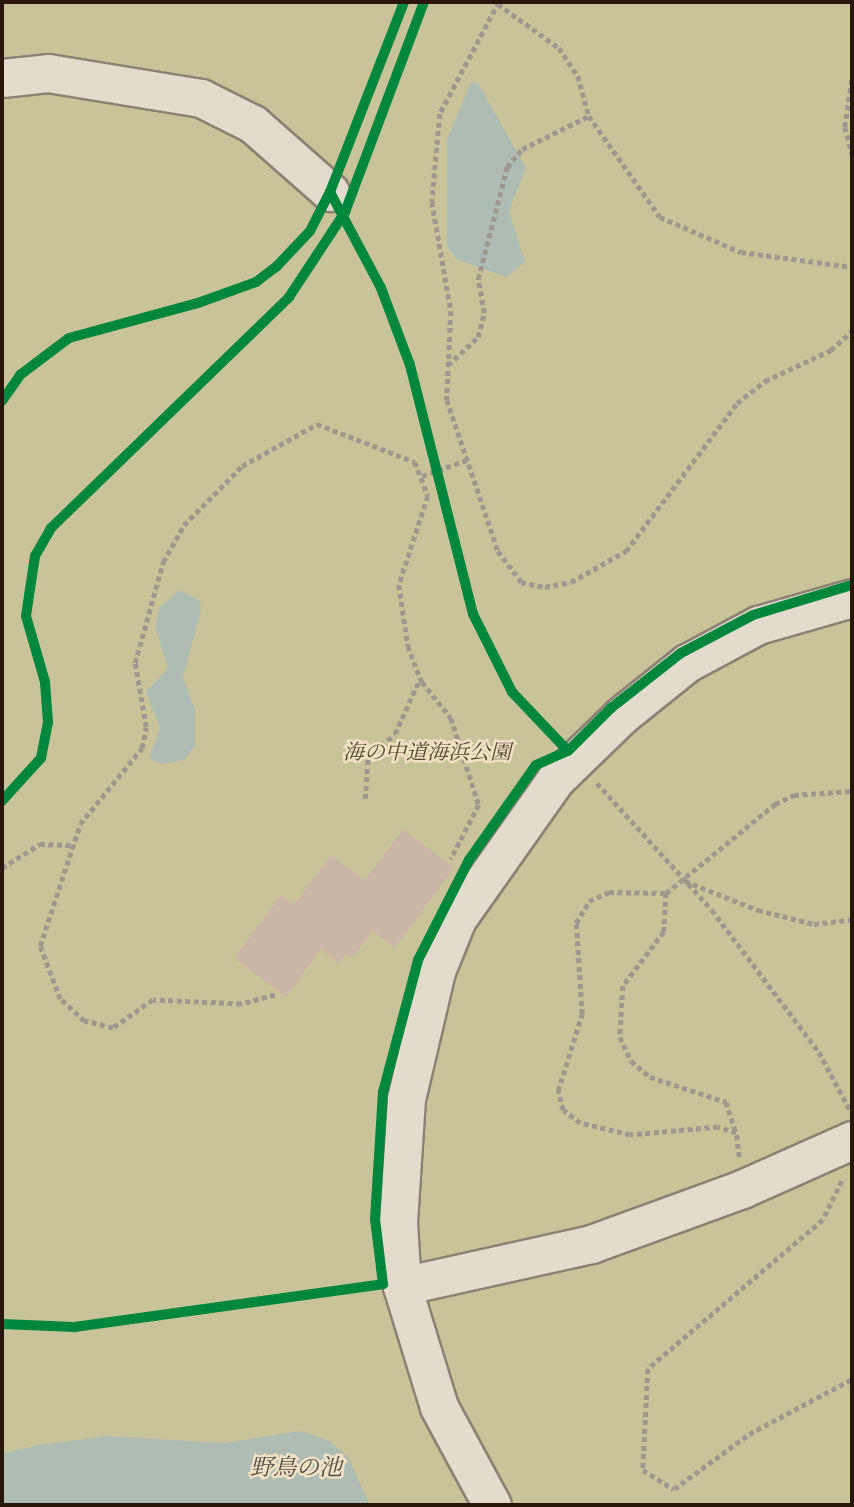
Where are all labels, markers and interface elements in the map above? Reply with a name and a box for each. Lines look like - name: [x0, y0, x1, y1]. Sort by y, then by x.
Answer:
- park label: 海の中道海浜公園: [343, 741, 511, 767]
- water label: 野鳥の池: [250, 1455, 342, 1483]

